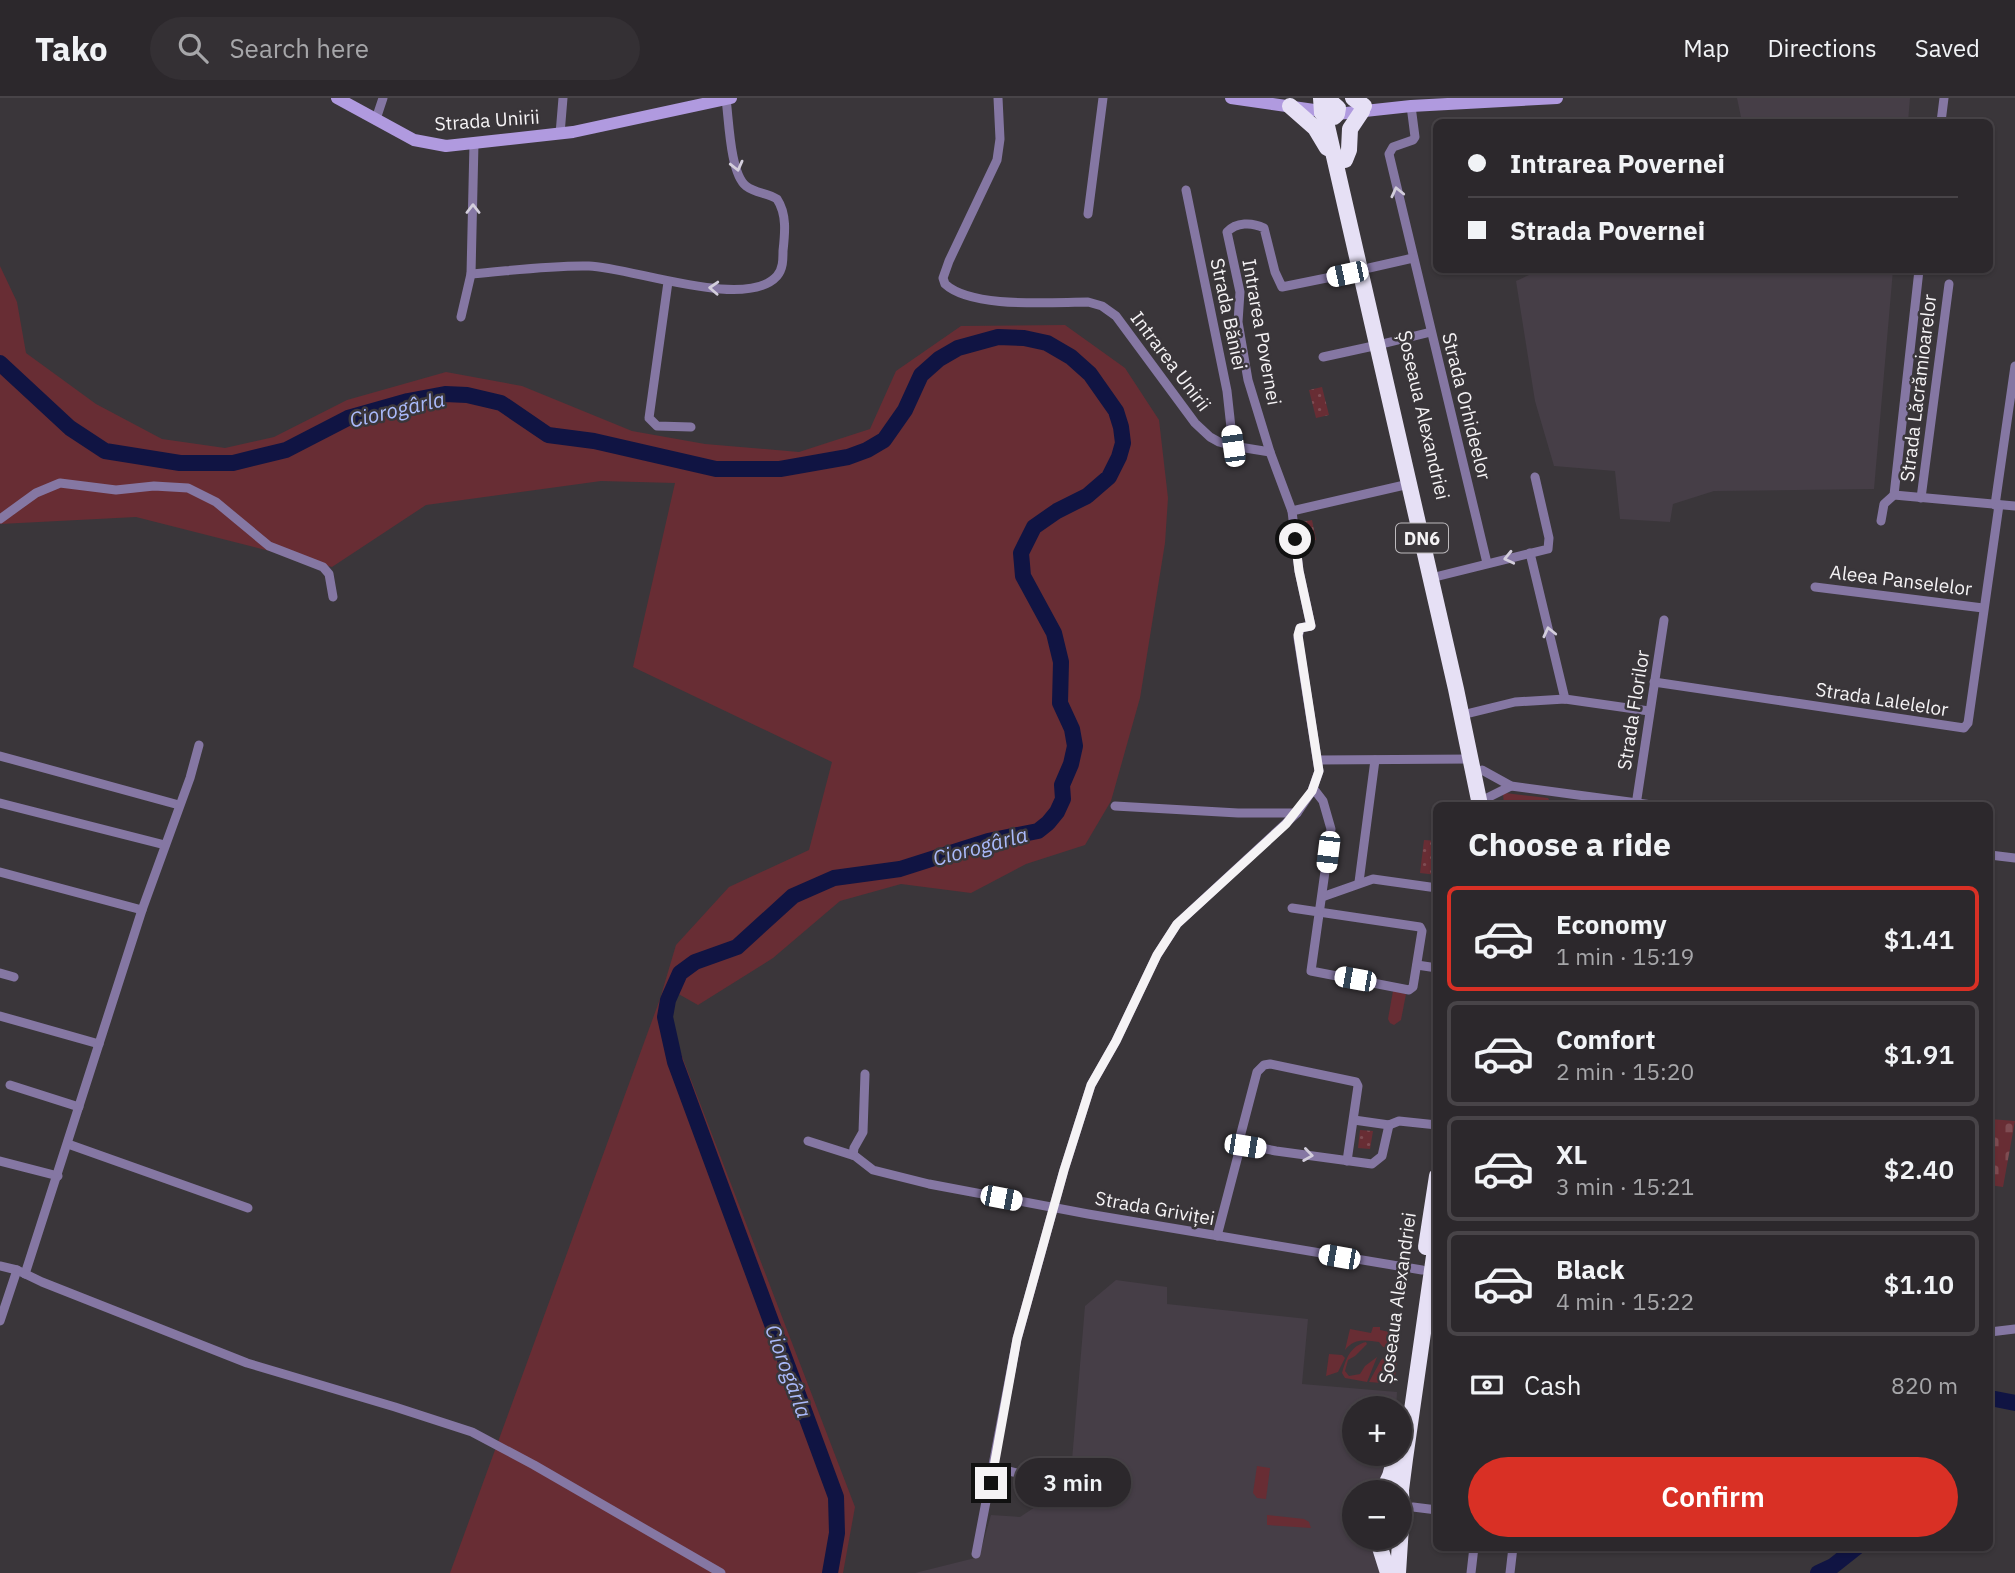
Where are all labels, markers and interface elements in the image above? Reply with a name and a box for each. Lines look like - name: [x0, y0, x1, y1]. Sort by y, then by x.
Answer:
- search box: [150, 17, 640, 80]
- text: Tako: [35, 27, 108, 70]
- icon: search: [174, 29, 212, 67]
- text: Search here: [230, 31, 369, 65]
- text: Map: [1683, 32, 1729, 64]
- text: Directions: [1767, 32, 1877, 64]
- text: Saved: [1915, 32, 1980, 64]
- street label: Strada Unirii: [434, 104, 540, 136]
- text: Intrarea Povernei: [1510, 146, 1725, 180]
- one-way arrow: [729, 160, 743, 172]
- one-way arrow: [1391, 186, 1405, 198]
- one-way arrow: [466, 203, 481, 214]
- text: Strada Povernei: [1510, 213, 1705, 247]
- street label: Strada Băniei: [1205, 256, 1253, 372]
- street label: Intrarea Povernei: [1237, 257, 1287, 407]
- car: [1325, 259, 1370, 289]
- one-way arrow: [708, 280, 719, 295]
- street label: Strada Lăcrămioarelor: [1895, 293, 1941, 483]
- street label: Intrarea Unirii: [1126, 306, 1216, 416]
- street label: Șoseaua Alexandriei: [1393, 328, 1455, 502]
- street label: Strada Orhideelor: [1437, 330, 1497, 482]
- water label: Ciorogârla: [347, 384, 447, 434]
- car: [1220, 424, 1247, 468]
- route start: [1279, 523, 1311, 555]
- road number: DN6: [1396, 524, 1448, 552]
- one-way arrow: [1503, 550, 1515, 564]
- street label: Aleea Panselelor: [1828, 559, 1974, 601]
- one-way arrow: [1543, 626, 1557, 638]
- street label: Strada Florilor: [1612, 648, 1654, 772]
- street label: Strada Lalelelor: [1814, 677, 1950, 721]
- water label: Ciorogârla: [929, 820, 1031, 872]
- text: Choose a ride: [1468, 823, 1671, 865]
- car: [1316, 830, 1341, 874]
- icon: car: [1472, 907, 1535, 970]
- text: Economy: [1556, 907, 1667, 941]
- text: $1.41: [1884, 922, 1954, 956]
- text: 1 min · 15:19: [1556, 941, 1694, 971]
- car: [1333, 965, 1378, 993]
- icon: car: [1472, 1022, 1535, 1085]
- text: Comfort: [1556, 1022, 1655, 1056]
- text: $1.91: [1884, 1037, 1954, 1071]
- text: 2 min · 15:20: [1556, 1056, 1694, 1086]
- car: [1223, 1132, 1268, 1160]
- icon: car: [1472, 1137, 1535, 1200]
- text: XL: [1556, 1137, 1587, 1171]
- one-way arrow: [1302, 1148, 1314, 1163]
- text: $2.40: [1884, 1152, 1954, 1186]
- text: 3 min · 15:21: [1556, 1171, 1694, 1201]
- car: [979, 1184, 1024, 1212]
- street label: Strada Griviței: [1093, 1186, 1217, 1230]
- street label: Șoseaua Alexandriei: [1373, 1211, 1421, 1385]
- car: [1317, 1243, 1362, 1271]
- icon: car: [1472, 1252, 1535, 1315]
- text: Black: [1556, 1252, 1624, 1286]
- text: $1.10: [1884, 1267, 1954, 1301]
- text: 4 min · 15:22: [1556, 1286, 1694, 1316]
- water label: Ciorogârla: [759, 1321, 819, 1421]
- icon: cash: [1468, 1366, 1506, 1404]
- text: Cash: [1524, 1368, 1581, 1402]
- text: 820 m: [1891, 1370, 1958, 1400]
- map controls: [1342, 1396, 1412, 1550]
- button: +: [1342, 1396, 1412, 1466]
- button: Confirm: [1468, 1457, 1958, 1537]
- callout: 3 min: [1016, 1458, 1131, 1508]
- route end: [975, 1467, 1007, 1499]
- text: 3 min: [1043, 1467, 1103, 1497]
- button: −: [1342, 1480, 1412, 1550]

